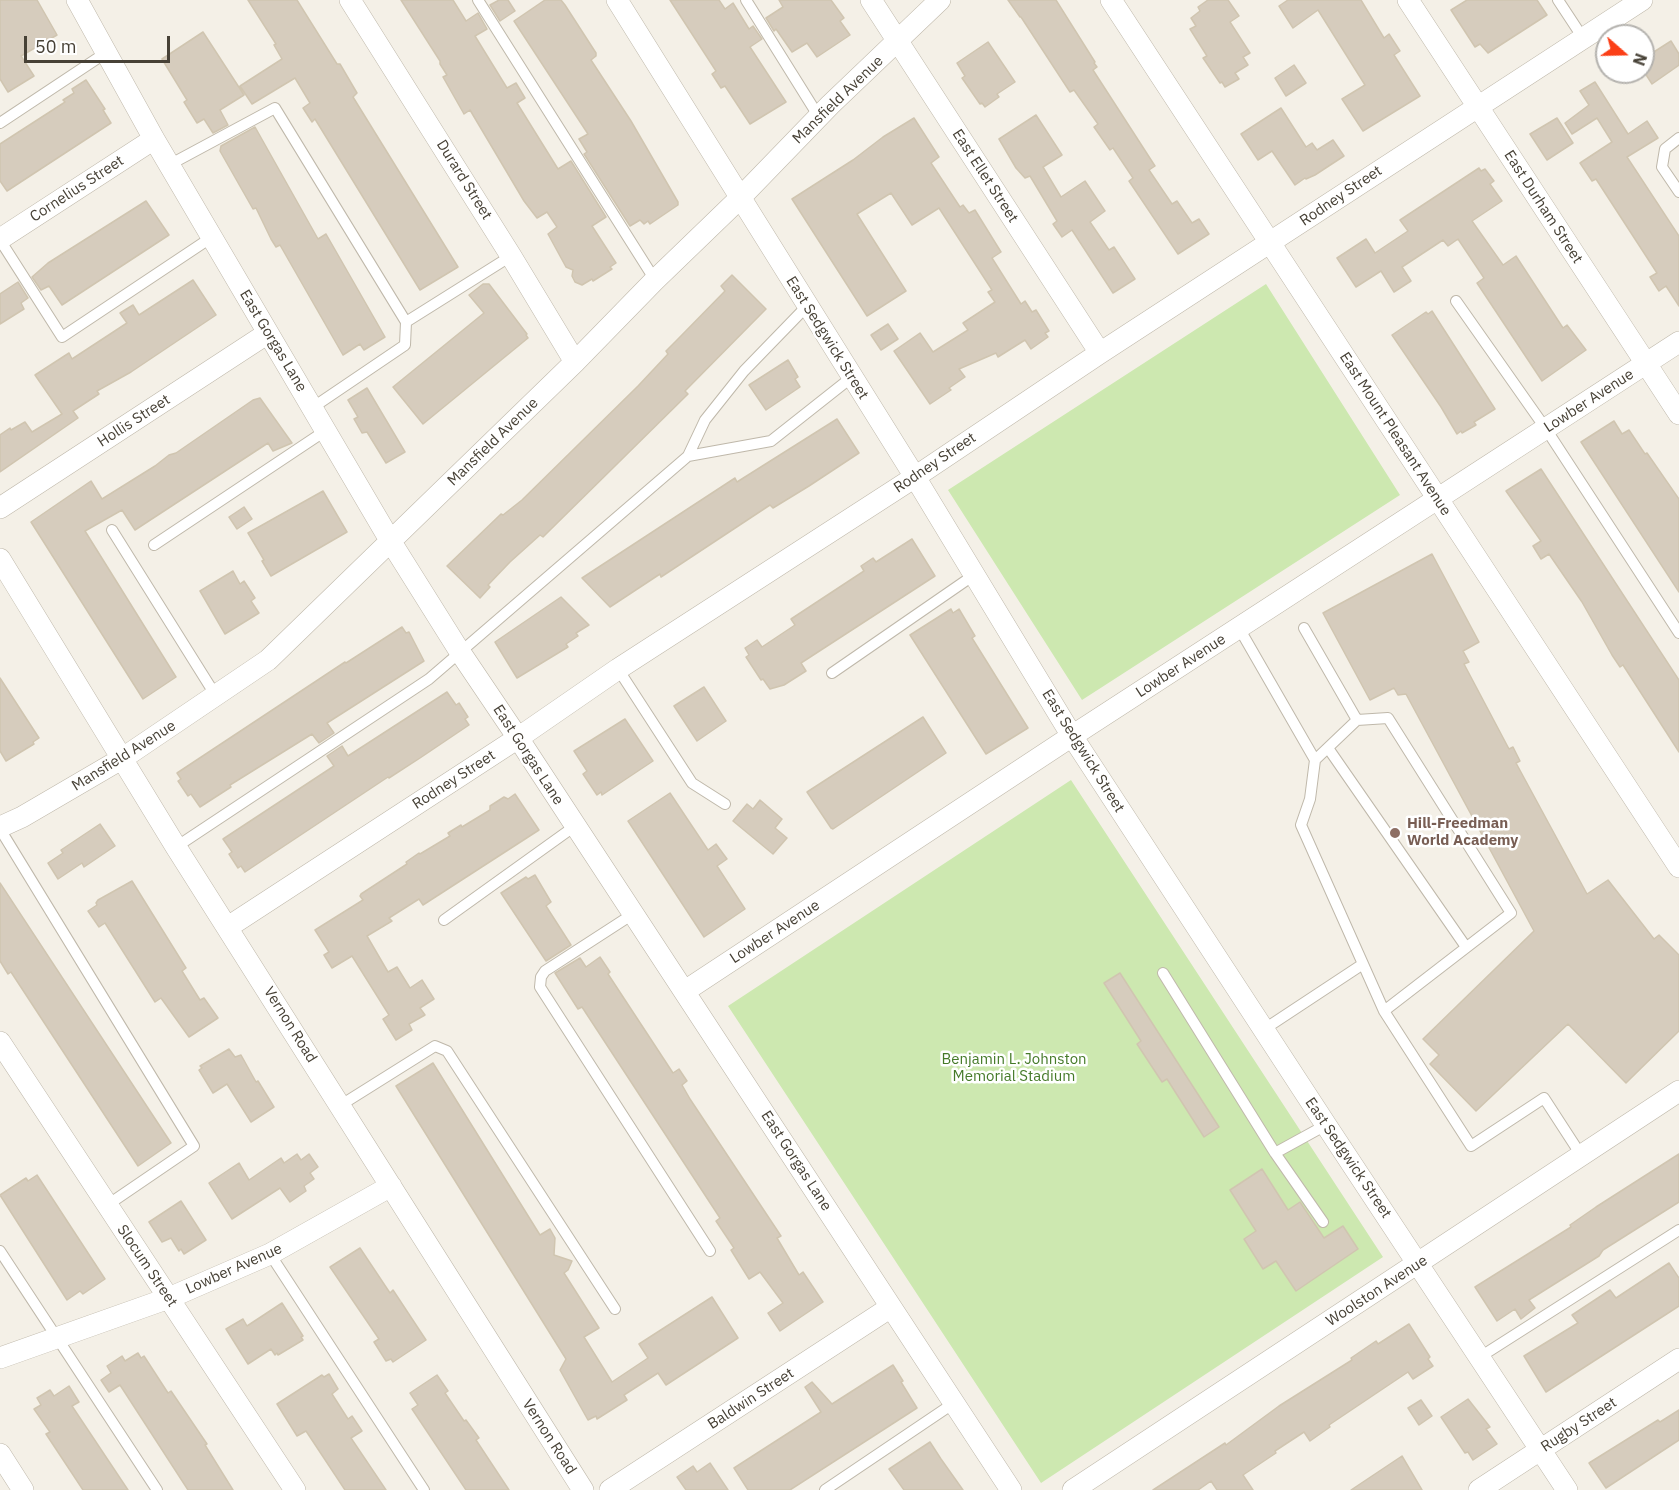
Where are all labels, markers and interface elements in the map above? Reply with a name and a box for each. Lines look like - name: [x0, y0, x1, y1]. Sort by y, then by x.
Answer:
- scale bar: [27, 24, 172, 62]
- north arrow: [1595, 24, 1655, 84]
- text: 50 m: [35, 35, 77, 58]
- text: N: [1629, 51, 1651, 68]
- street label: Mansfield Avenue: [789, 52, 887, 148]
- street label: East Ellet Street: [948, 126, 1022, 226]
- street label: Durard Street: [432, 137, 496, 223]
- street label: East Durham Street: [1500, 147, 1586, 267]
- street label: Cornelius Street: [27, 152, 127, 226]
- street label: Rodney Street: [1296, 162, 1386, 230]
- street label: East Sedgwick Street: [782, 273, 872, 403]
- street label: East Gorgas Lane: [235, 287, 311, 395]
- street label: East Mount Pleasant Avenue: [1335, 349, 1455, 519]
- street label: Lowber Avenue: [1541, 365, 1637, 437]
- street label: Hollis Street: [94, 391, 174, 451]
- street label: Mansfield Avenue: [444, 394, 542, 490]
- street label: Rodney Street: [890, 429, 980, 497]
- street label: Lowber Avenue: [1133, 630, 1229, 702]
- street label: East Sedgwick Street: [1038, 686, 1128, 816]
- street label: East Gorgas Lane: [489, 702, 567, 808]
- street label: Mansfield Avenue: [69, 717, 179, 795]
- street label: Rodney Street: [409, 746, 499, 814]
- place label: Hill-Freedman World Academy: [1407, 815, 1518, 850]
- marker: Hill-Freedman World Academy: [1388, 826, 1402, 840]
- street label: Lowber Avenue: [727, 896, 823, 968]
- street label: Vernon Road: [260, 984, 320, 1066]
- park label: Benjamin L. Johnston Memorial Stadium: [941, 1051, 1087, 1086]
- street label: East Sedgwick Street: [1301, 1094, 1395, 1222]
- street label: East Gorgas Lane: [757, 1108, 835, 1214]
- street label: Slocum Street: [113, 1222, 181, 1310]
- street label: Lowber Avenue: [183, 1240, 285, 1298]
- street label: Woolston Avenue: [1323, 1252, 1431, 1330]
- street label: Baldwin Street: [705, 1364, 797, 1434]
- street label: Rugby Street: [1538, 1394, 1620, 1456]
- street label: Vernon Road: [518, 1396, 580, 1478]

